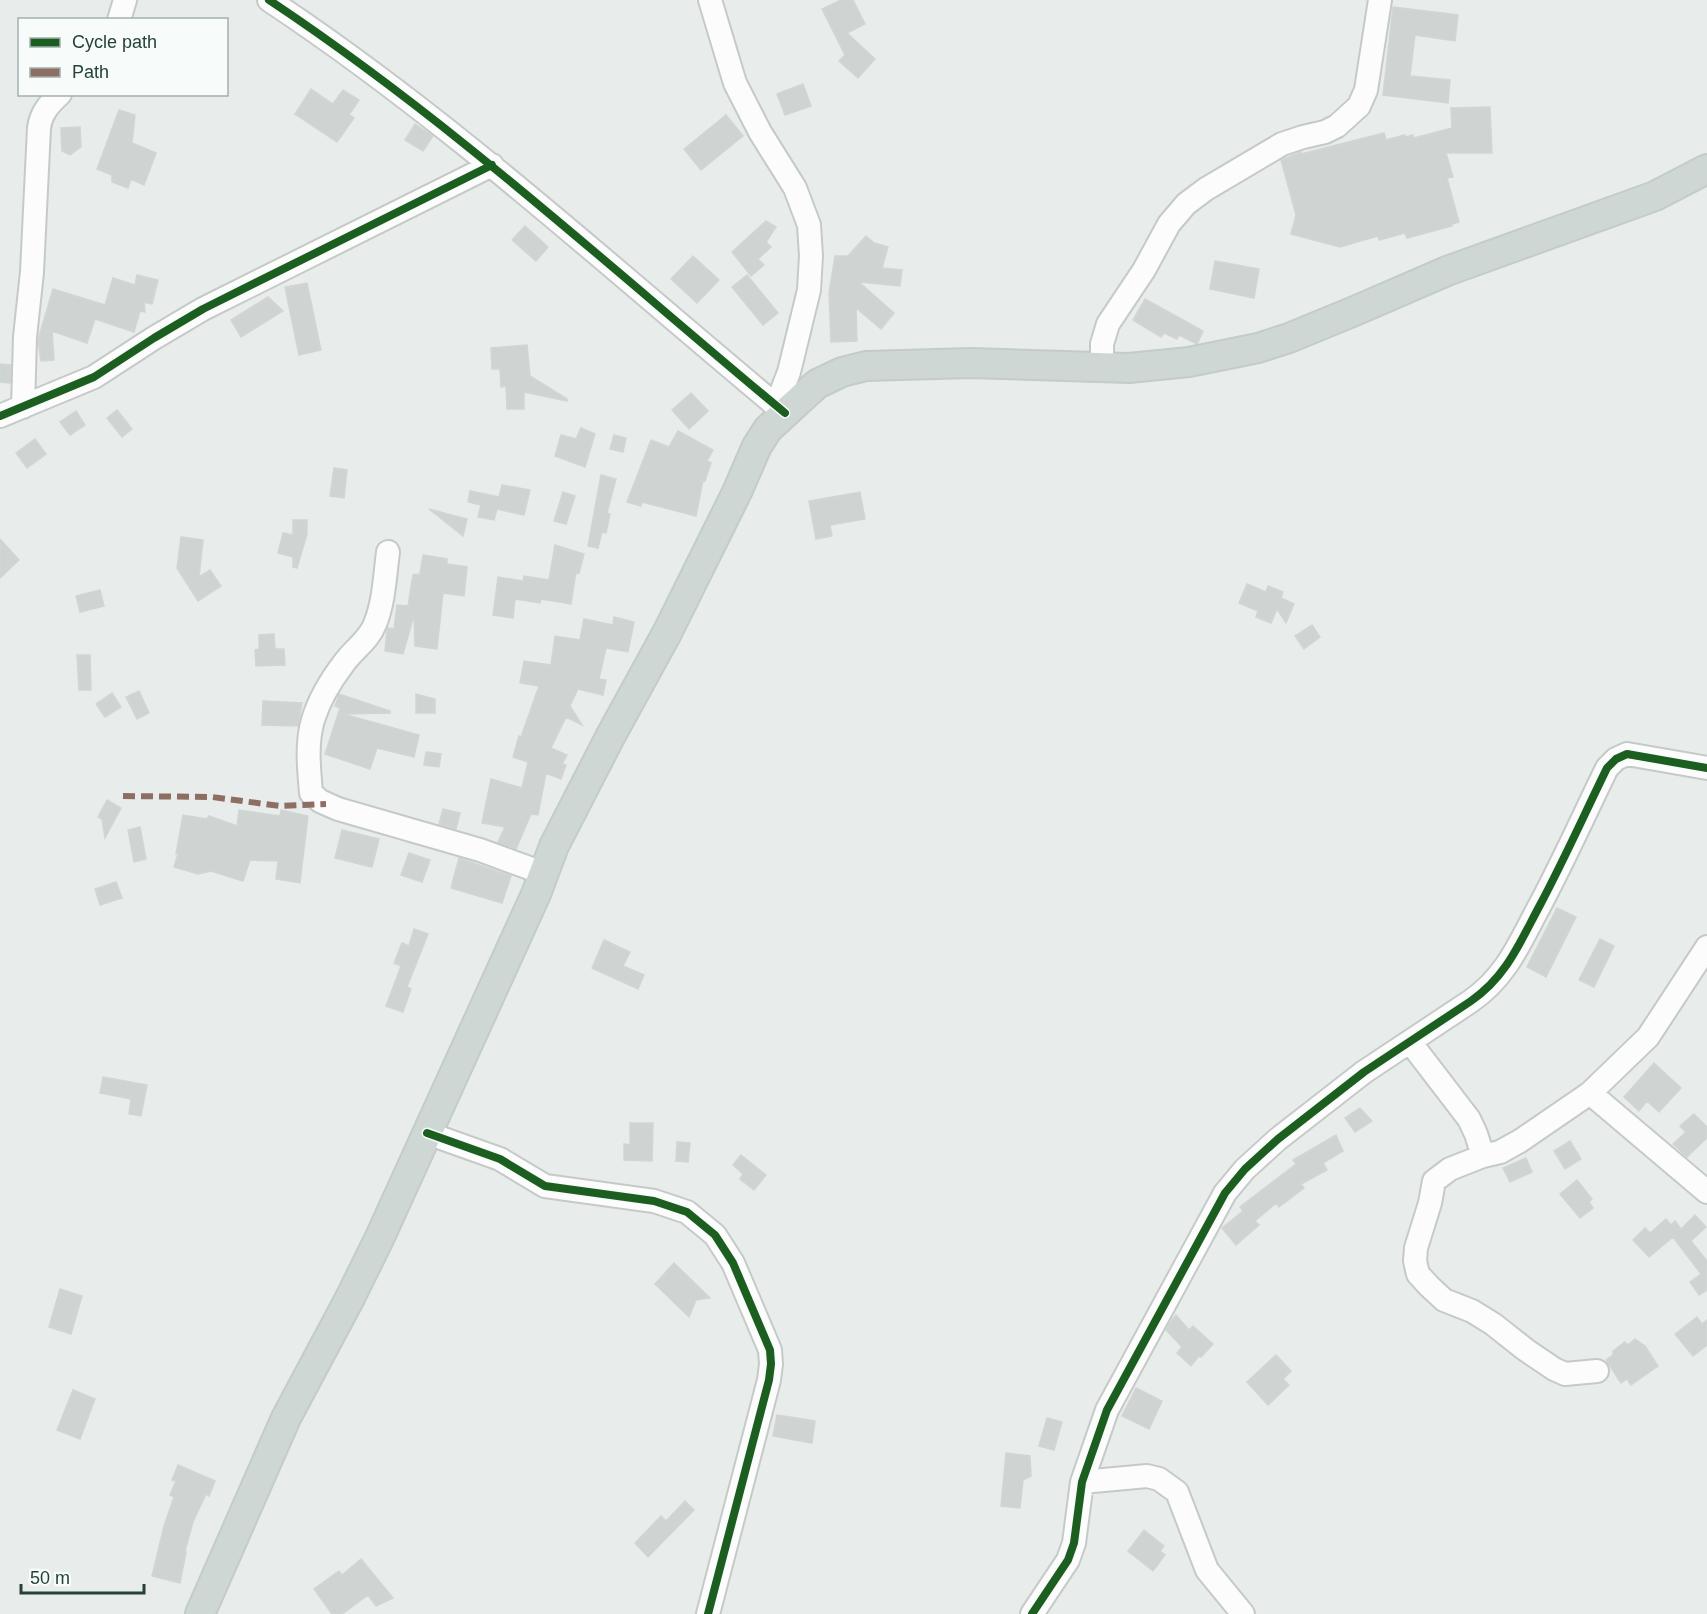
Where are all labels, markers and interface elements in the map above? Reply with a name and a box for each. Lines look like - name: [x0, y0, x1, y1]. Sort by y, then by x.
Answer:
- legend: [18, 18, 228, 96]
- text: Cycle path: [72, 32, 157, 52]
- text: Path: [72, 62, 109, 82]
- scale bar: [21, 1557, 144, 1595]
- text: 50 m: [30, 1568, 70, 1588]

